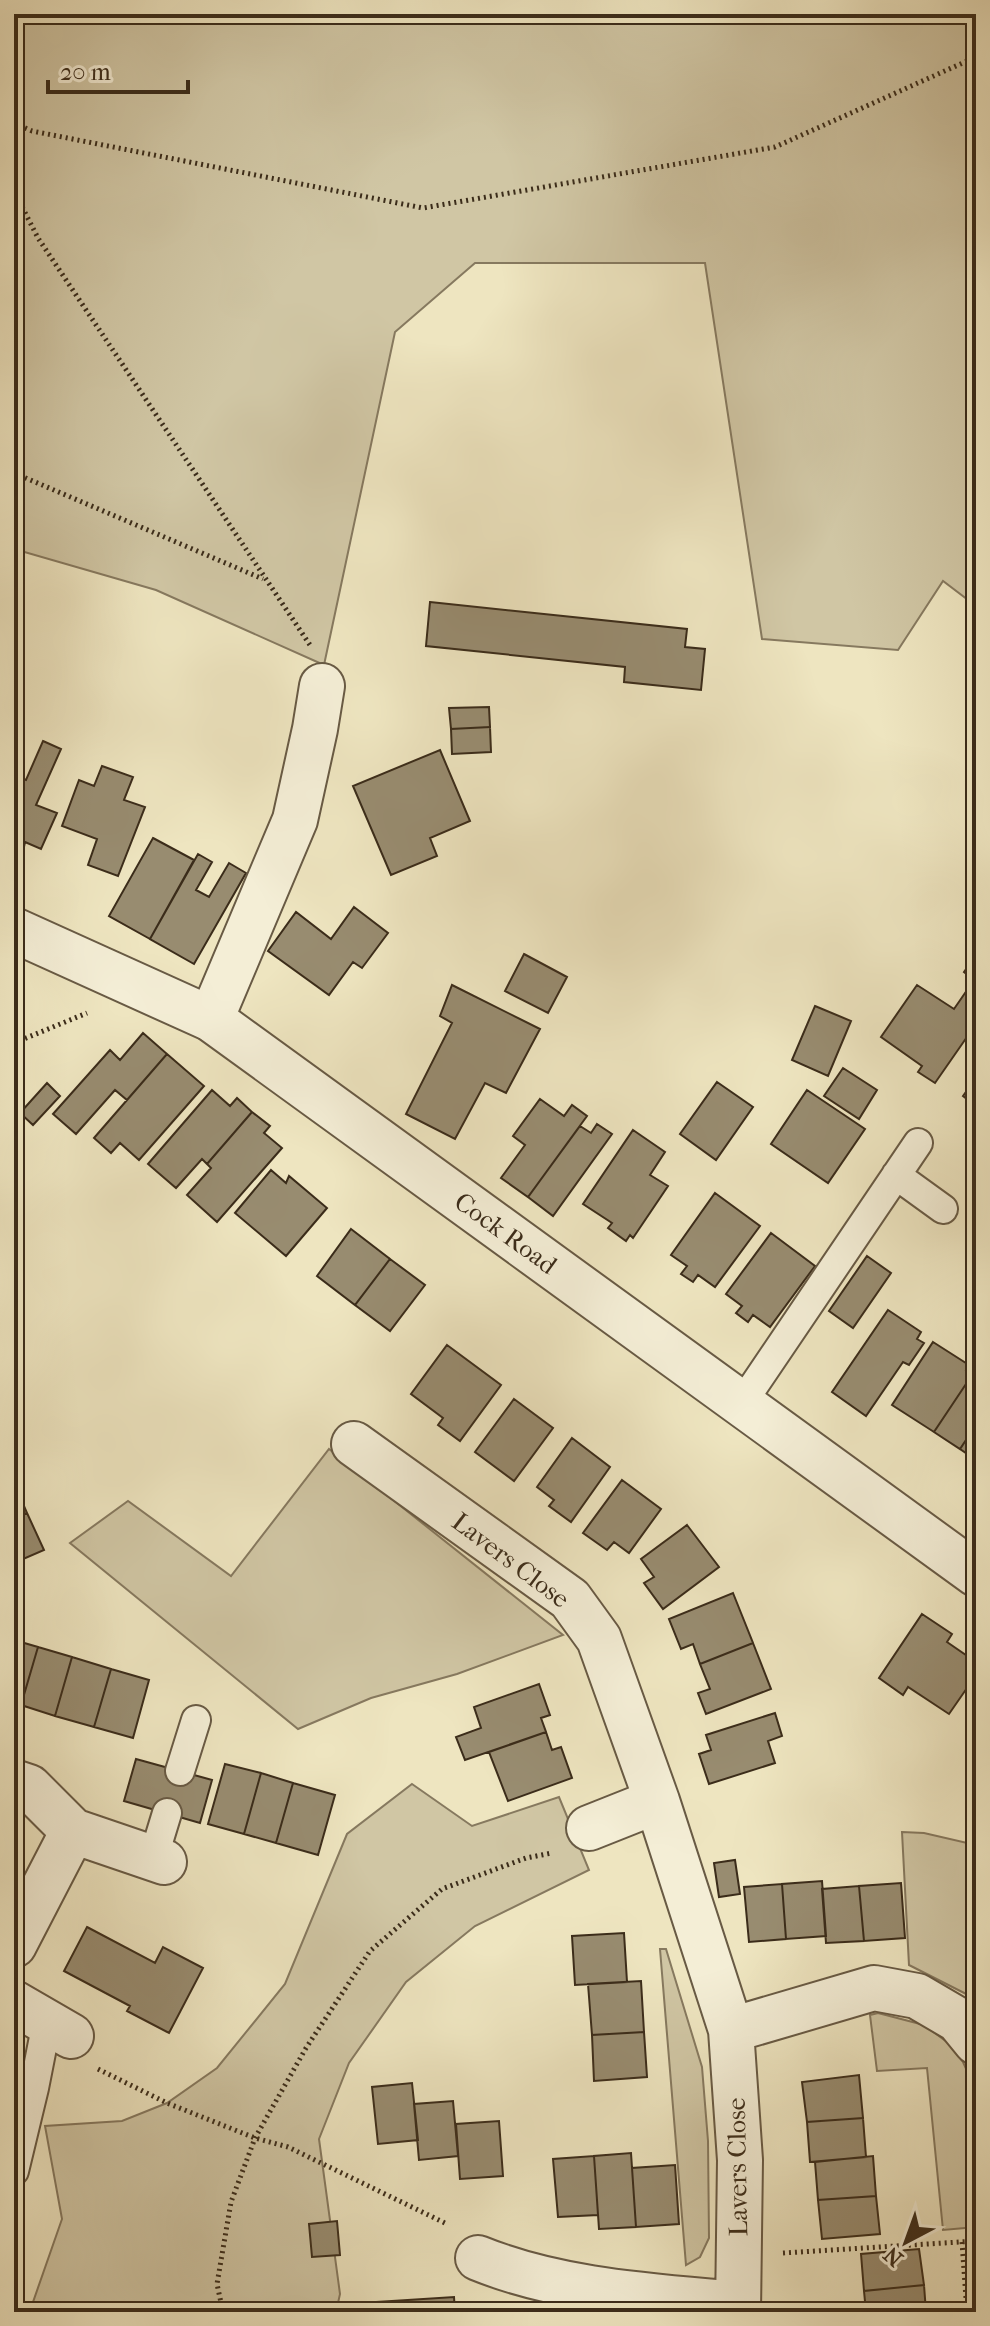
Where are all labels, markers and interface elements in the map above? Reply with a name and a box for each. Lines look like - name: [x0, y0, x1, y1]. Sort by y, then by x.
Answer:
- scale bar: [48, 44, 188, 94]
- text: 20 m: [60, 58, 111, 86]
- street label: Cock Road: [448, 1186, 564, 1281]
- street label: Lavers Close: [446, 1506, 576, 1615]
- street label: Lavers Close: [721, 2097, 754, 2237]
- north arrow: [866, 2202, 946, 2282]
- text: N: [878, 2241, 908, 2272]

